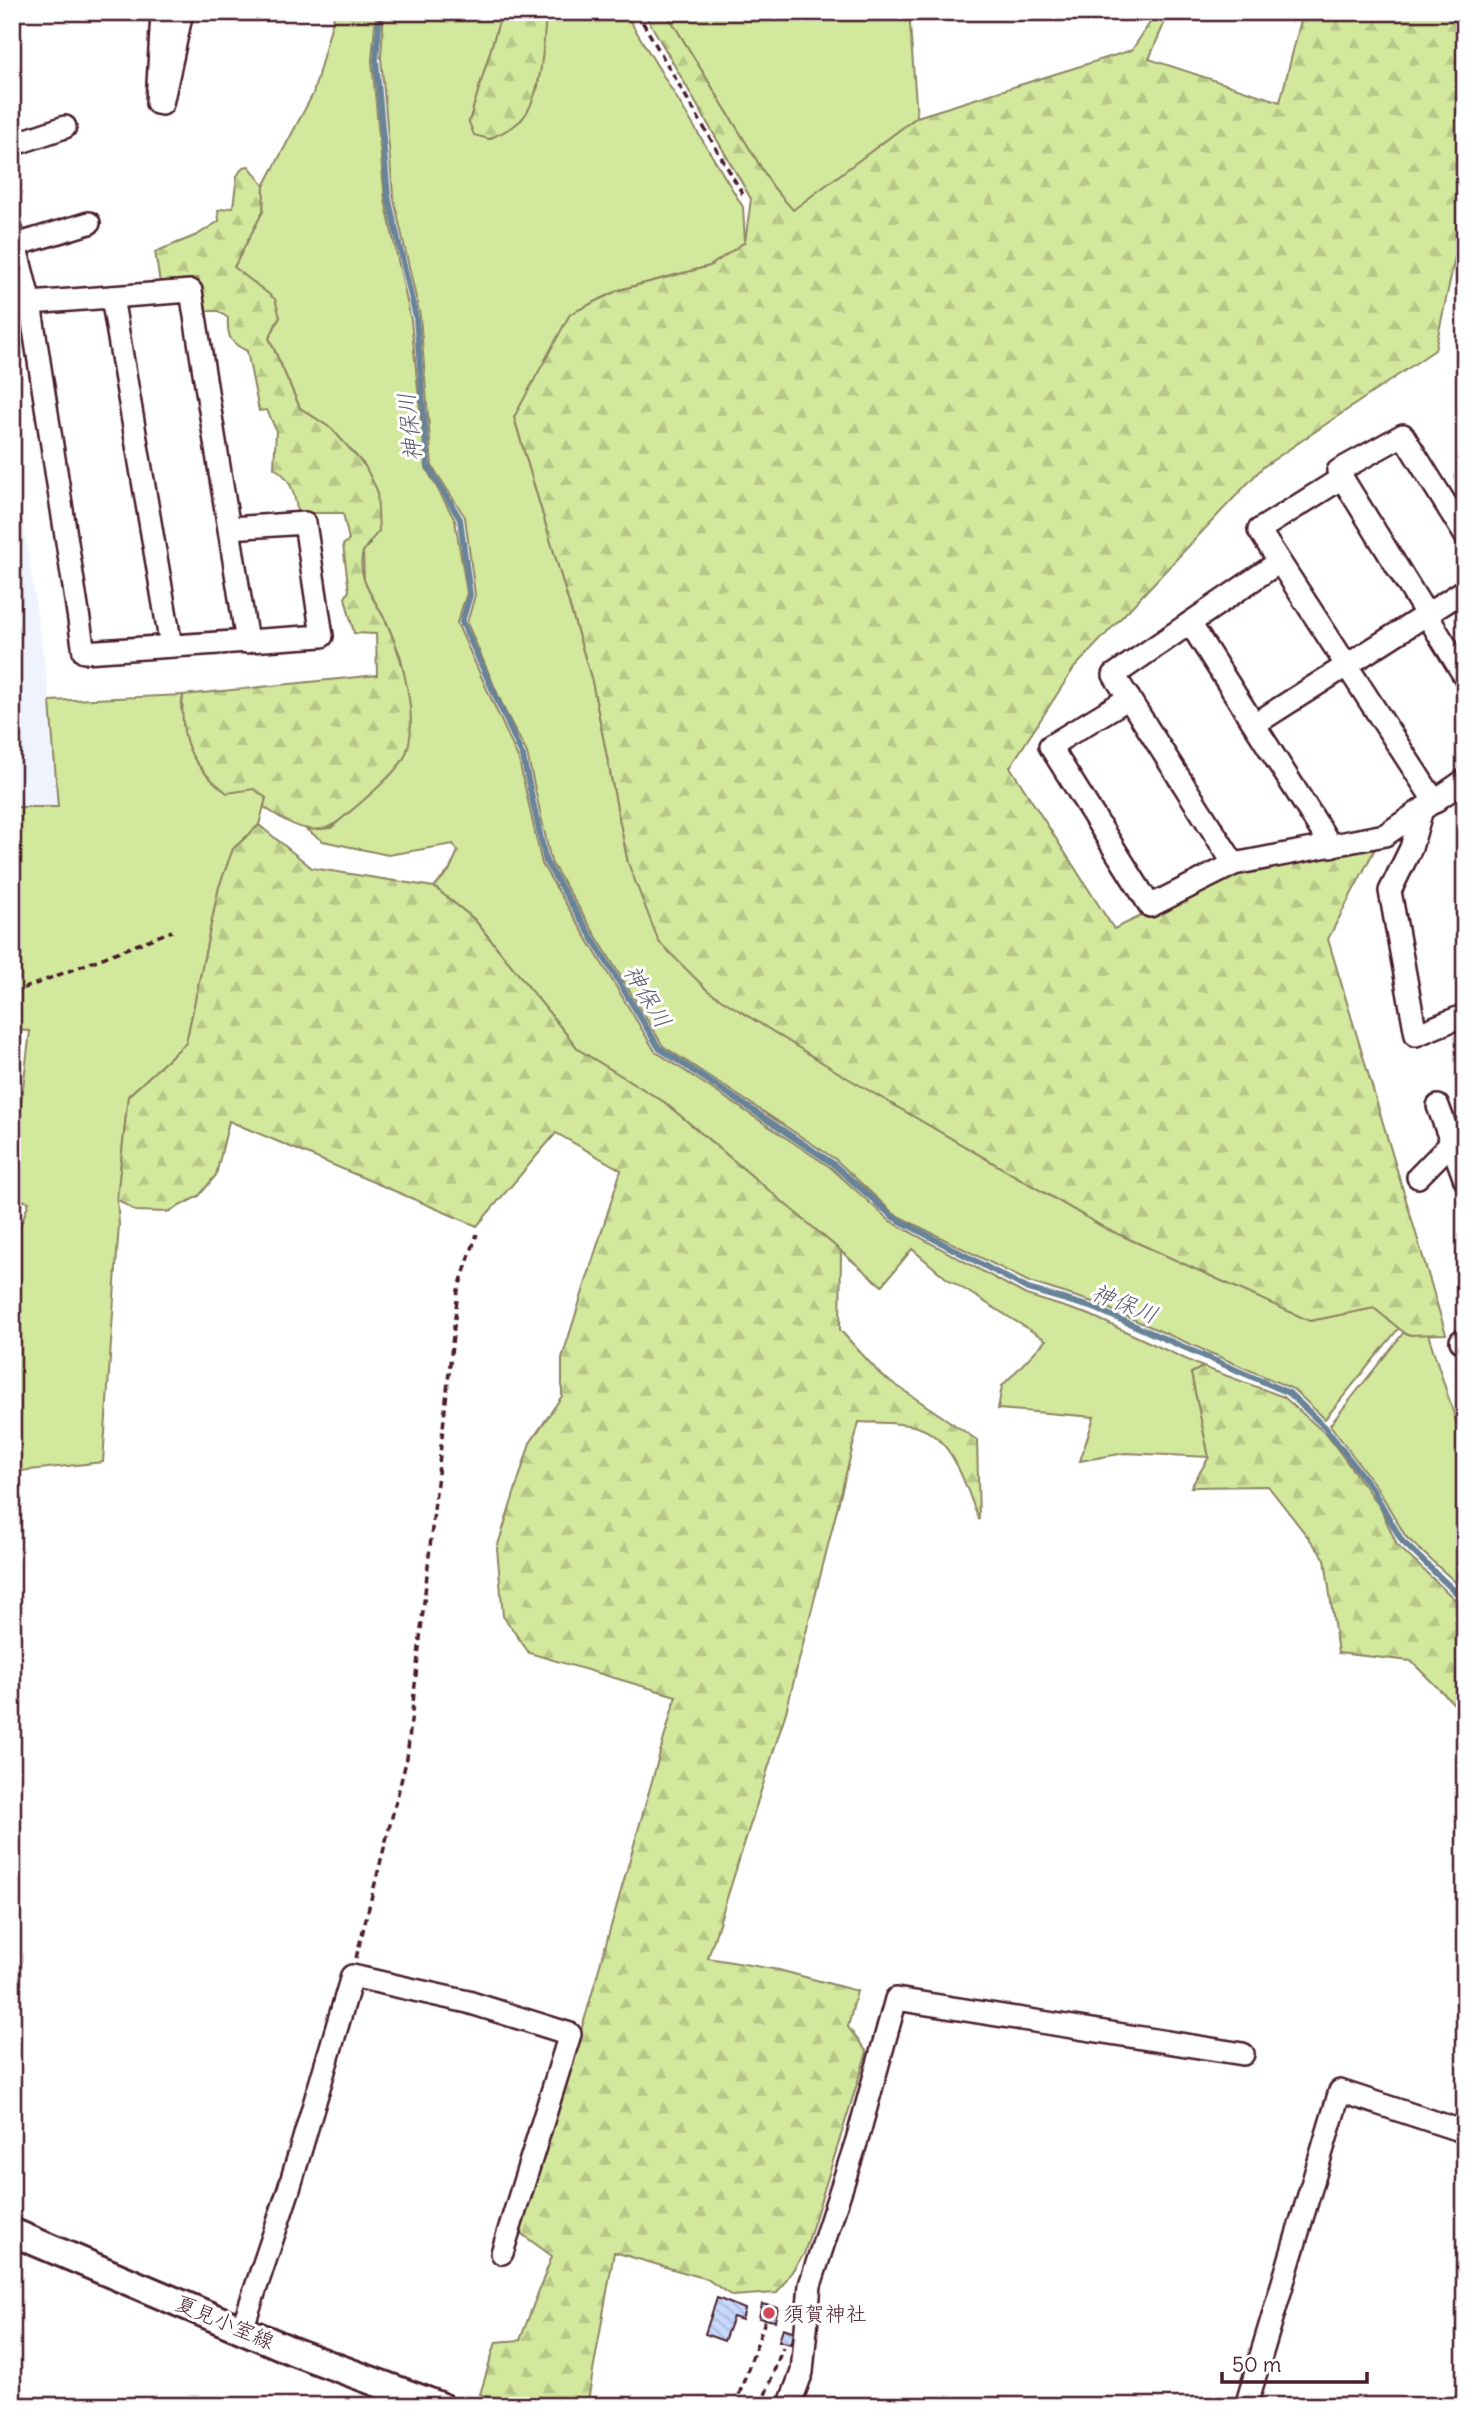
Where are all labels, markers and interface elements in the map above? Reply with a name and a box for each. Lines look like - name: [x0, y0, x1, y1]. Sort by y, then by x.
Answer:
- water label: 神保川: [391, 391, 427, 463]
- water label: 神保川: [618, 959, 678, 1033]
- water label: 神保川: [1088, 1277, 1162, 1329]
- street label: 夏見小室線: [171, 2289, 279, 2355]
- place label: 須賀神社: [783, 2300, 867, 2327]
- marker: 須賀神社: [761, 2305, 777, 2321]
- scale bar: [1222, 2341, 1367, 2385]
- text: 50 m: [1232, 2351, 1281, 2378]

